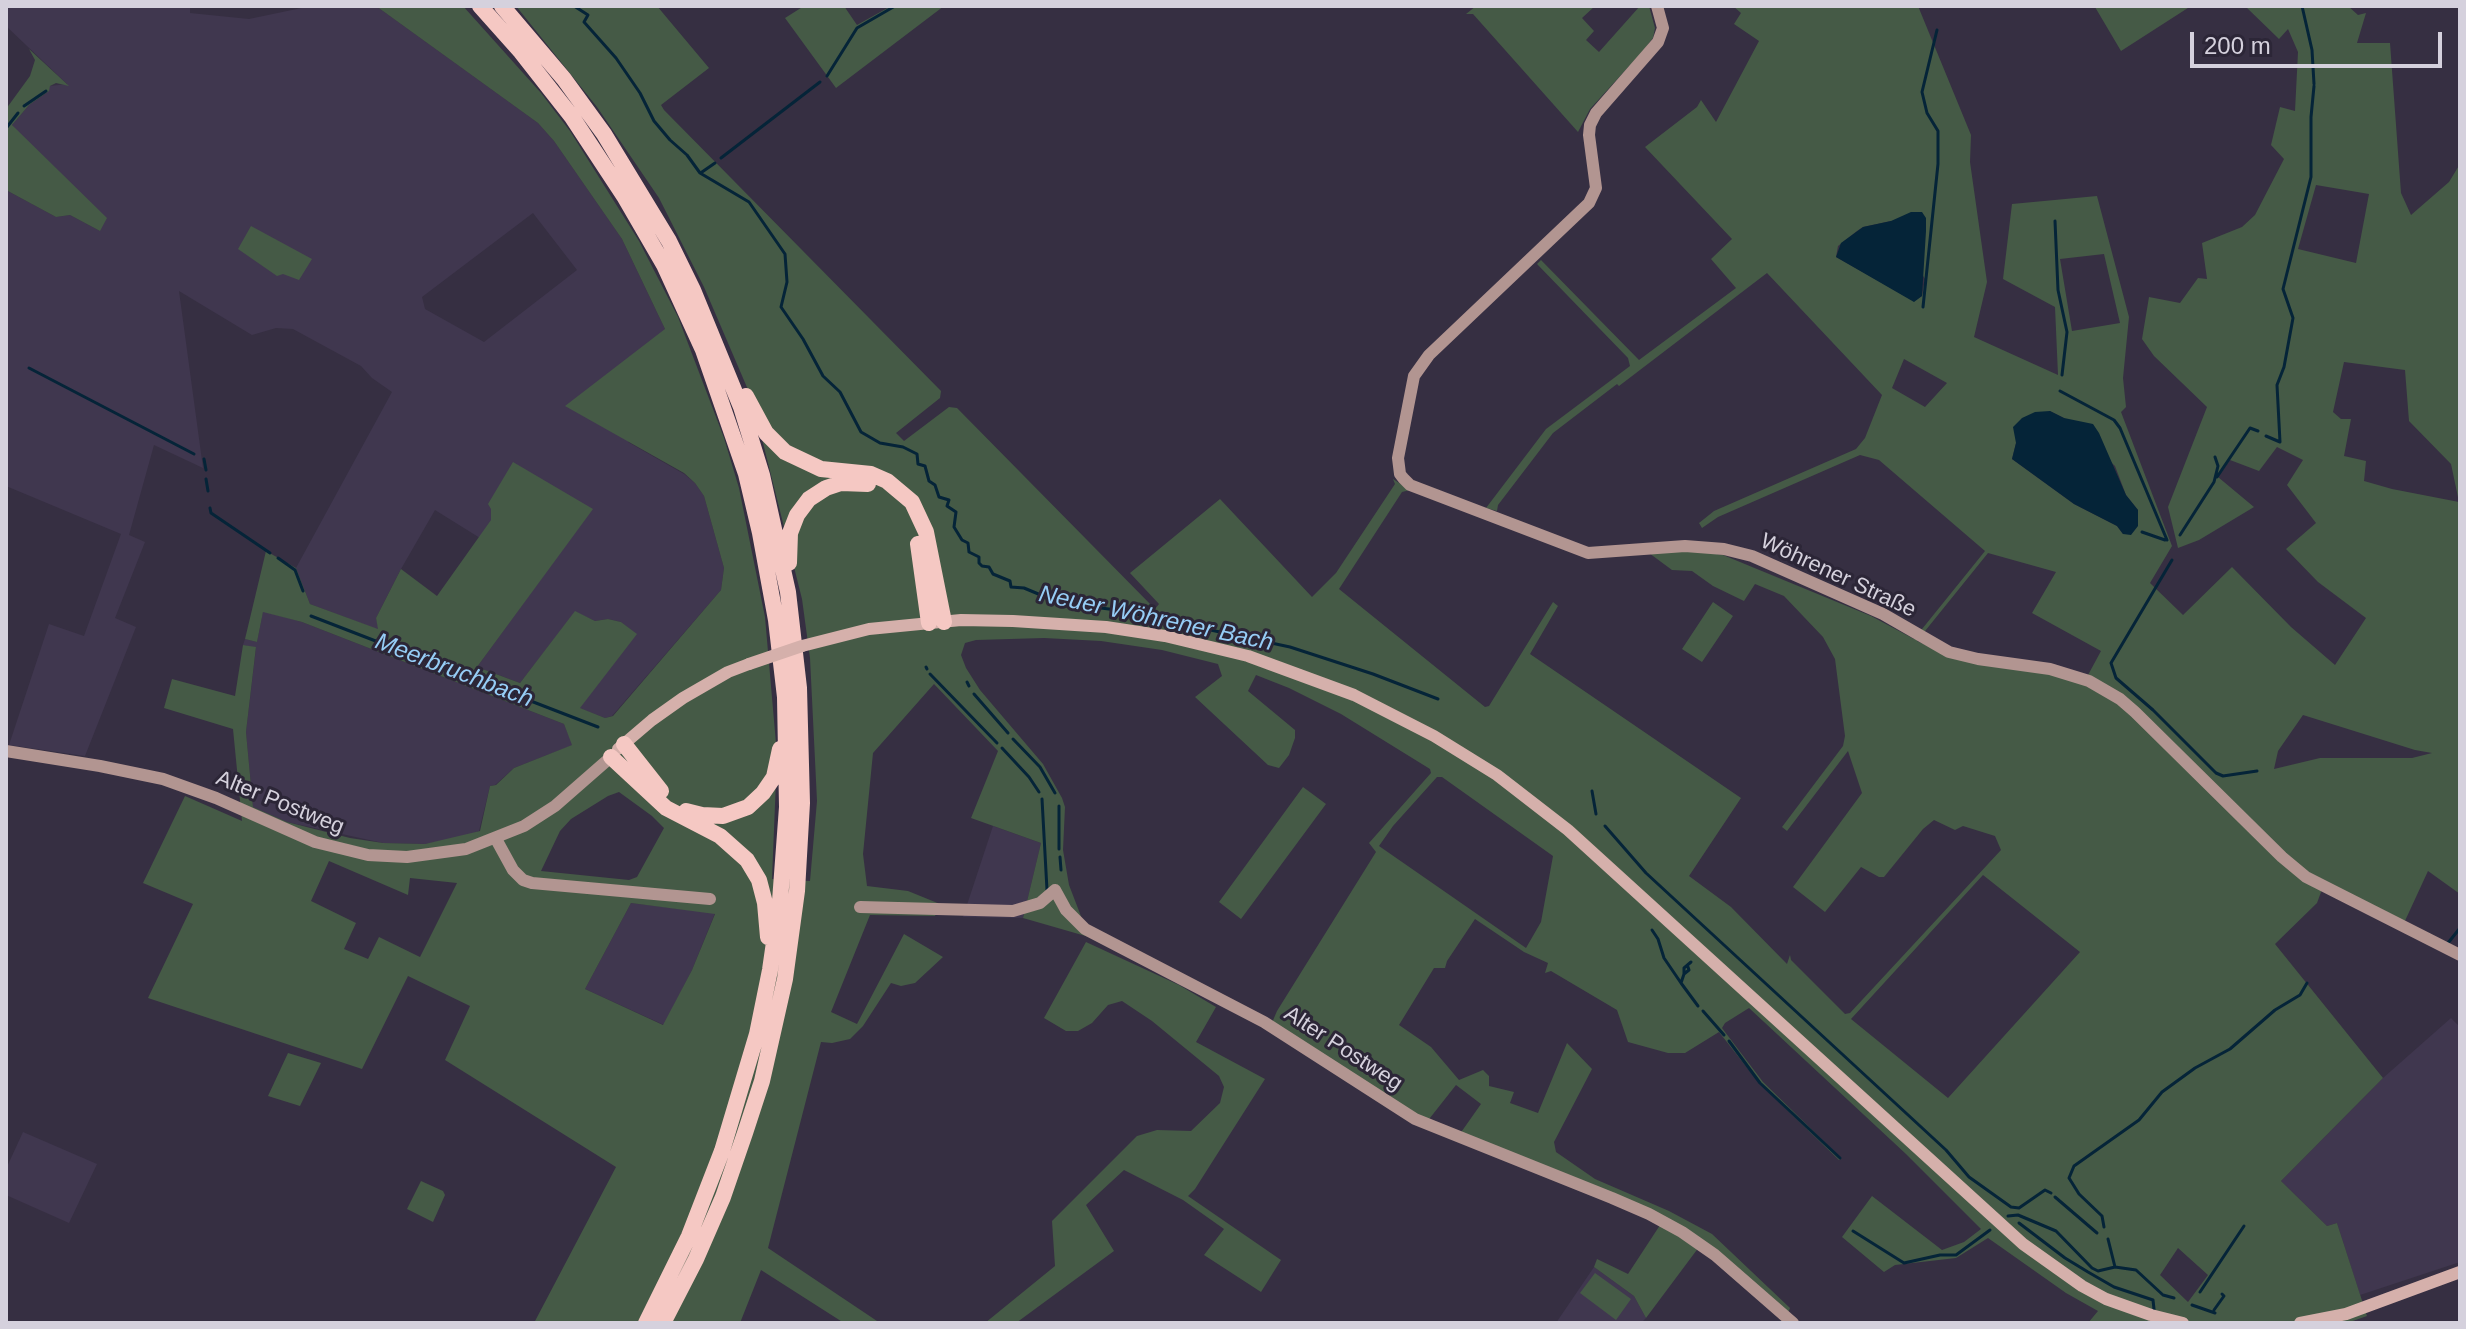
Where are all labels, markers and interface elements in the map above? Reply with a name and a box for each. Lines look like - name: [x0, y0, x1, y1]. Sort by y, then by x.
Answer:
- scale bar: [2194, 16, 2446, 66]
- text: 200 m: [2204, 32, 2271, 59]
- street label: Wöhrener Straße: [1756, 528, 1920, 624]
- water label: Neuer Wöhrener Bach: [1036, 580, 1276, 658]
- water label: Meerbruchbach: [371, 628, 537, 714]
- street label: Alter Postweg: [212, 765, 348, 841]
- street label: Alter Postweg: [1279, 1001, 1407, 1097]

